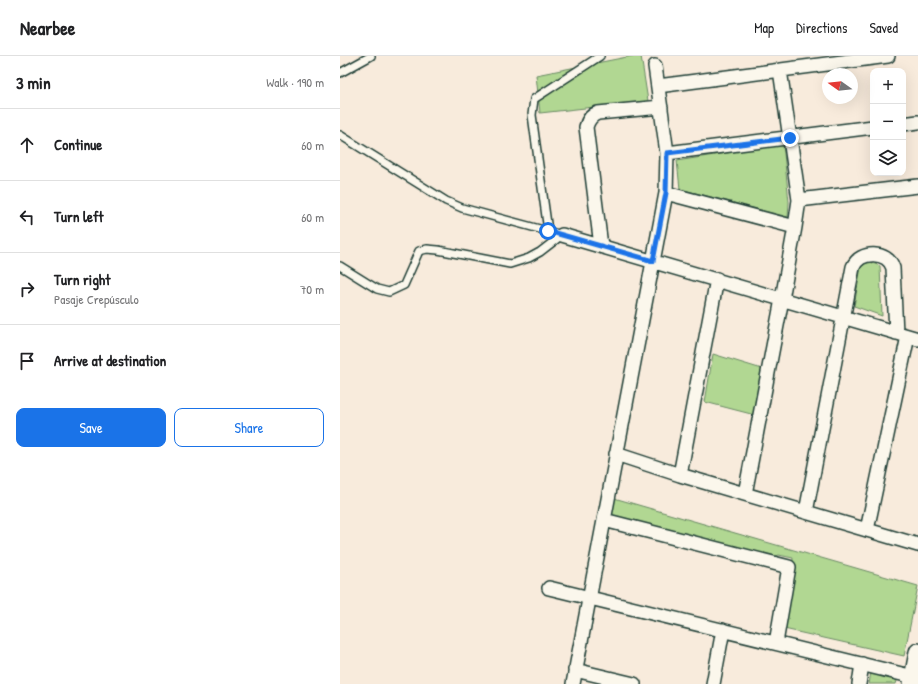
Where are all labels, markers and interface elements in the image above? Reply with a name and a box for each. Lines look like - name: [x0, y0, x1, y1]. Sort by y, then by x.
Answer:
- text: Nearbee: [20, 15, 75, 41]
- text: Map: [754, 18, 774, 37]
- text: Directions: [796, 18, 847, 37]
- text: Saved: [869, 18, 898, 37]
- north arrow: [822, 68, 858, 104]
- map controls: [870, 68, 906, 176]
- button: +: [870, 68, 906, 104]
- text: 3 min: [16, 71, 51, 94]
- text: Walk · 190 m: [266, 73, 324, 91]
- button: −: [870, 104, 906, 140]
- route end: [781, 129, 799, 147]
- icon: ahead: [16, 134, 38, 156]
- text: Continue: [54, 134, 102, 155]
- text: 60 m: [301, 136, 324, 154]
- button: layers: [870, 140, 906, 176]
- icon: left: [16, 206, 38, 228]
- text: Turn left: [54, 206, 104, 227]
- text: 60 m: [301, 208, 324, 226]
- route start: [539, 222, 557, 240]
- text: Turn right: [54, 269, 110, 290]
- icon: right: [16, 278, 38, 300]
- text: 70 m: [300, 280, 324, 298]
- text: Pasaje Crepúsculo: [54, 290, 139, 308]
- icon: arrive: [16, 350, 38, 372]
- text: Arrive at destination: [54, 350, 166, 371]
- button: Save: [16, 408, 166, 447]
- button: Share: [174, 408, 324, 447]

